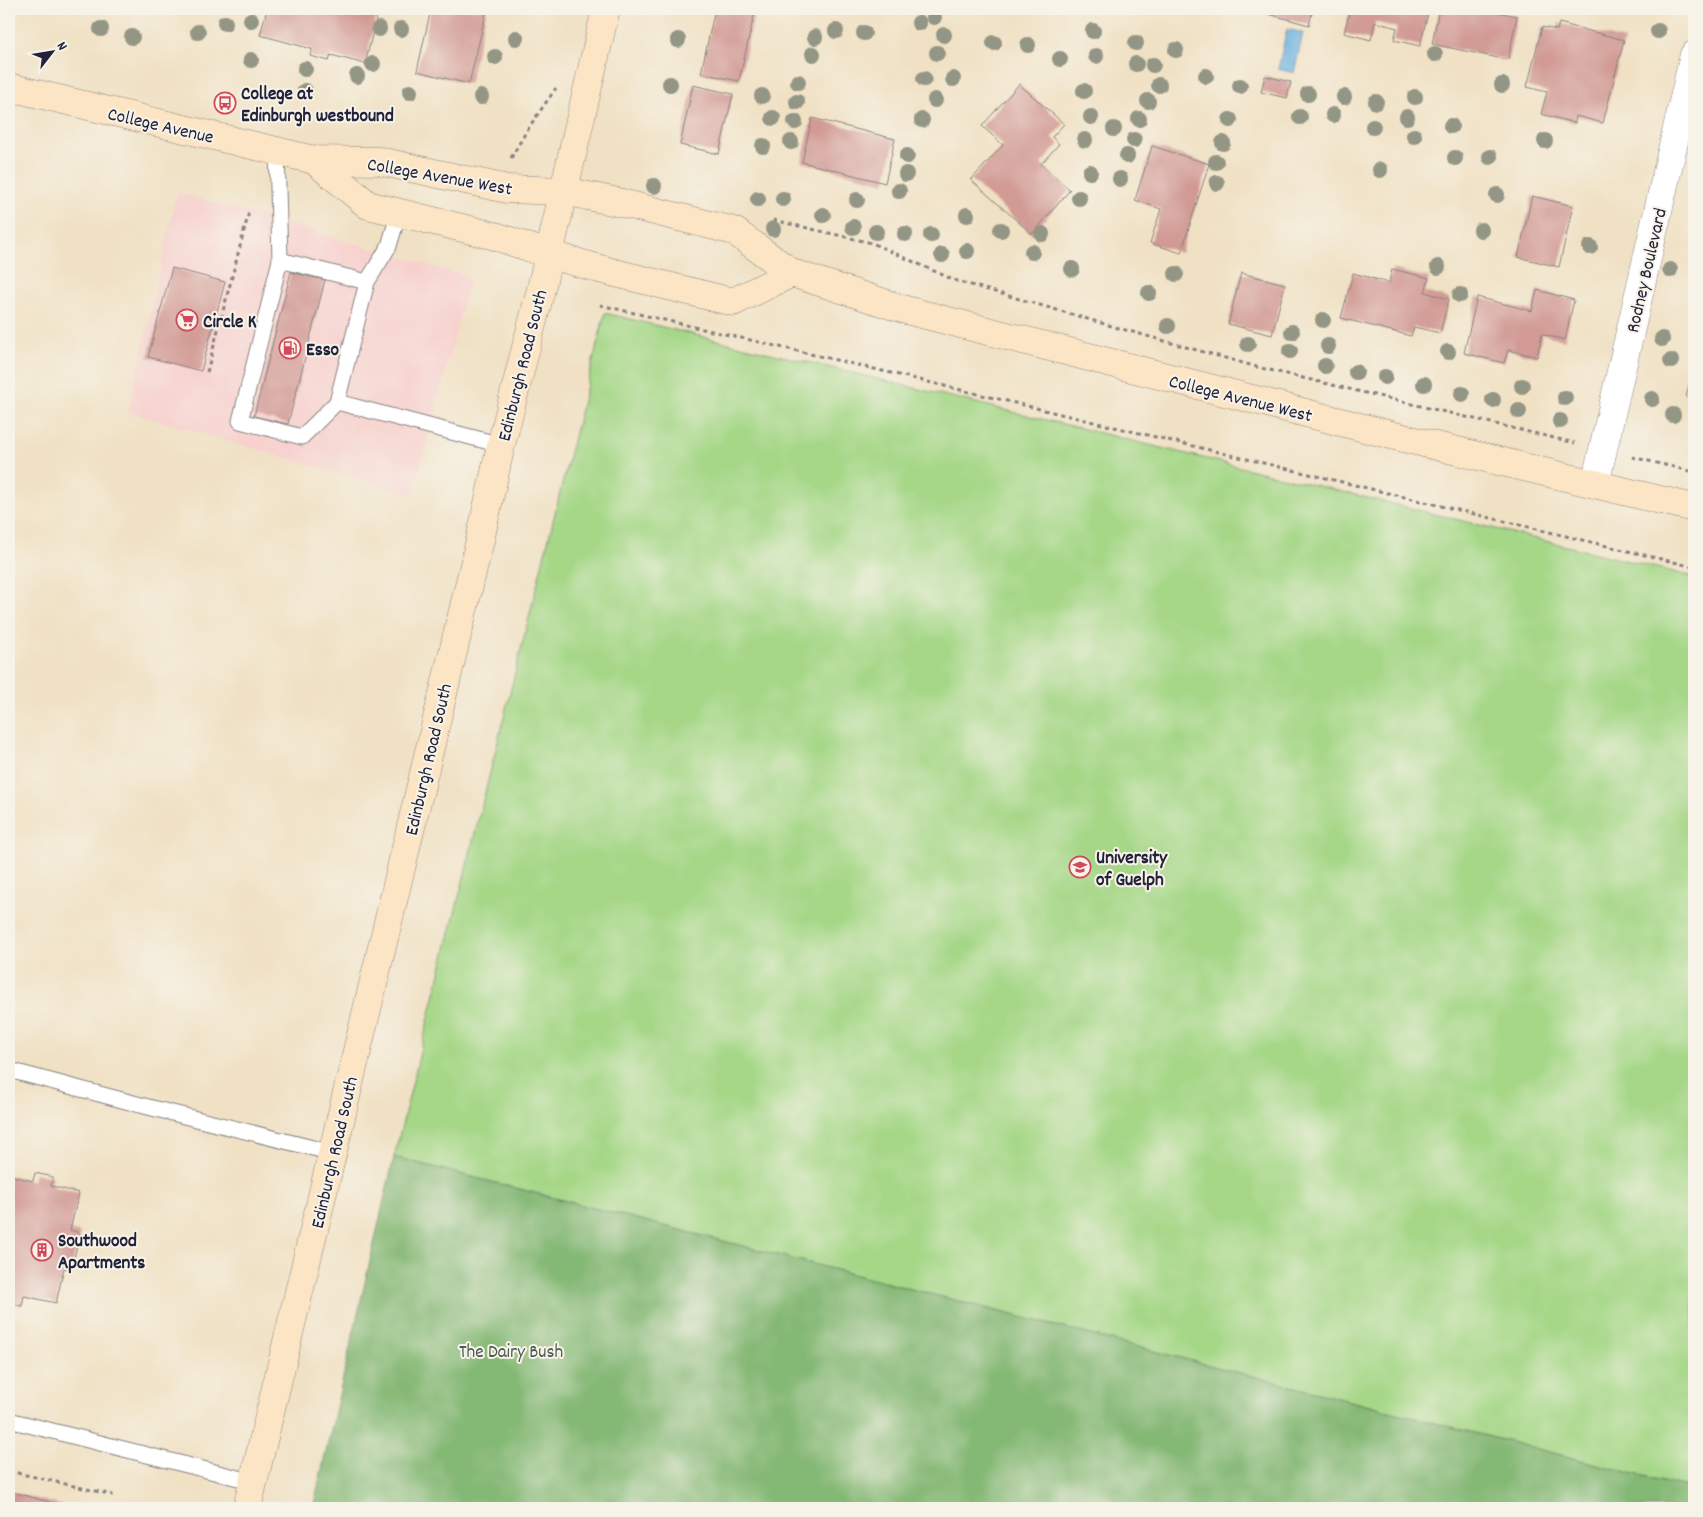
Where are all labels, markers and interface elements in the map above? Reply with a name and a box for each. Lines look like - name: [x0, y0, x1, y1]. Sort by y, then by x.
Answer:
- north arrow: [28, 28, 78, 78]
- text: N: [51, 38, 72, 55]
- place label: College at Edinburgh westbound: [241, 82, 394, 131]
- bus stop icon: College at Edinburgh westbound: [213, 91, 237, 115]
- street label: College Avenue: [104, 102, 216, 153]
- street label: College Avenue West: [365, 152, 514, 204]
- street label: Rodney Boulevard: [1621, 206, 1676, 336]
- street label: Edinburgh Road South: [493, 287, 556, 444]
- supermarket icon: Circle K: [175, 308, 199, 332]
- place label: Circle K: [203, 310, 257, 337]
- fuel station icon: Esso: [278, 336, 302, 360]
- place label: Esso: [306, 338, 340, 365]
- street label: College Avenue West: [1166, 370, 1315, 431]
- street label: Edinburgh Road South: [400, 681, 461, 838]
- place label: University of Guelph: [1096, 846, 1168, 895]
- school or university icon: University of Guelph: [1068, 855, 1092, 879]
- street label: Edinburgh Road South: [306, 1074, 367, 1231]
- place label: Southwood Apartments: [58, 1229, 145, 1278]
- building icon: Southwood Apartments: [30, 1238, 54, 1262]
- park label: The Dairy Bush: [459, 1340, 563, 1367]

